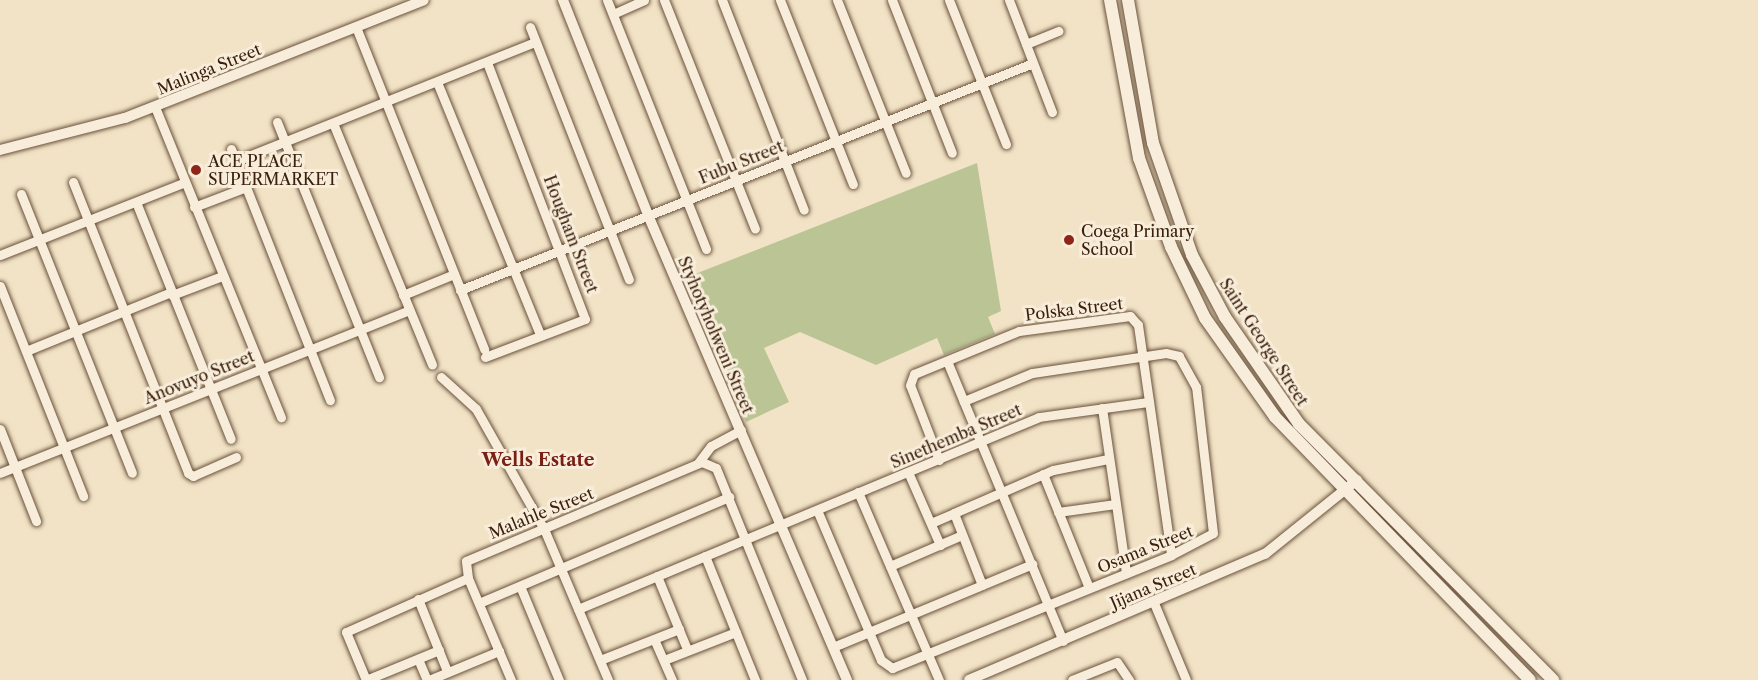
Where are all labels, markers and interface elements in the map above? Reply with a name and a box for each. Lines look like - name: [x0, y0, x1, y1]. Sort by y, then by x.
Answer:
- street label: Malinga Street: [154, 39, 264, 99]
- street label: Fubu Street: [696, 136, 786, 188]
- place label: ACE PLACE SUPERMARKET: [208, 151, 338, 189]
- marker: ACE PLACE SUPERMARKET: [189, 163, 203, 177]
- street label: Hougham Street: [540, 172, 602, 296]
- place label: Coega Primary School: [1081, 221, 1194, 259]
- marker: Coega Primary School: [1062, 233, 1076, 247]
- street label: Styhotyholweni Street: [674, 253, 758, 417]
- street label: Saint George Street: [1216, 275, 1312, 409]
- street label: Polska Street: [1024, 293, 1124, 325]
- street label: Anovuyo Street: [141, 346, 257, 408]
- street label: Sinethemba Street: [888, 400, 1024, 472]
- district label: Wells Estate: [481, 449, 595, 471]
- street label: Malahle Street: [486, 483, 596, 543]
- street label: Osama Street: [1094, 521, 1196, 577]
- street label: Jijana Street: [1107, 559, 1199, 613]

